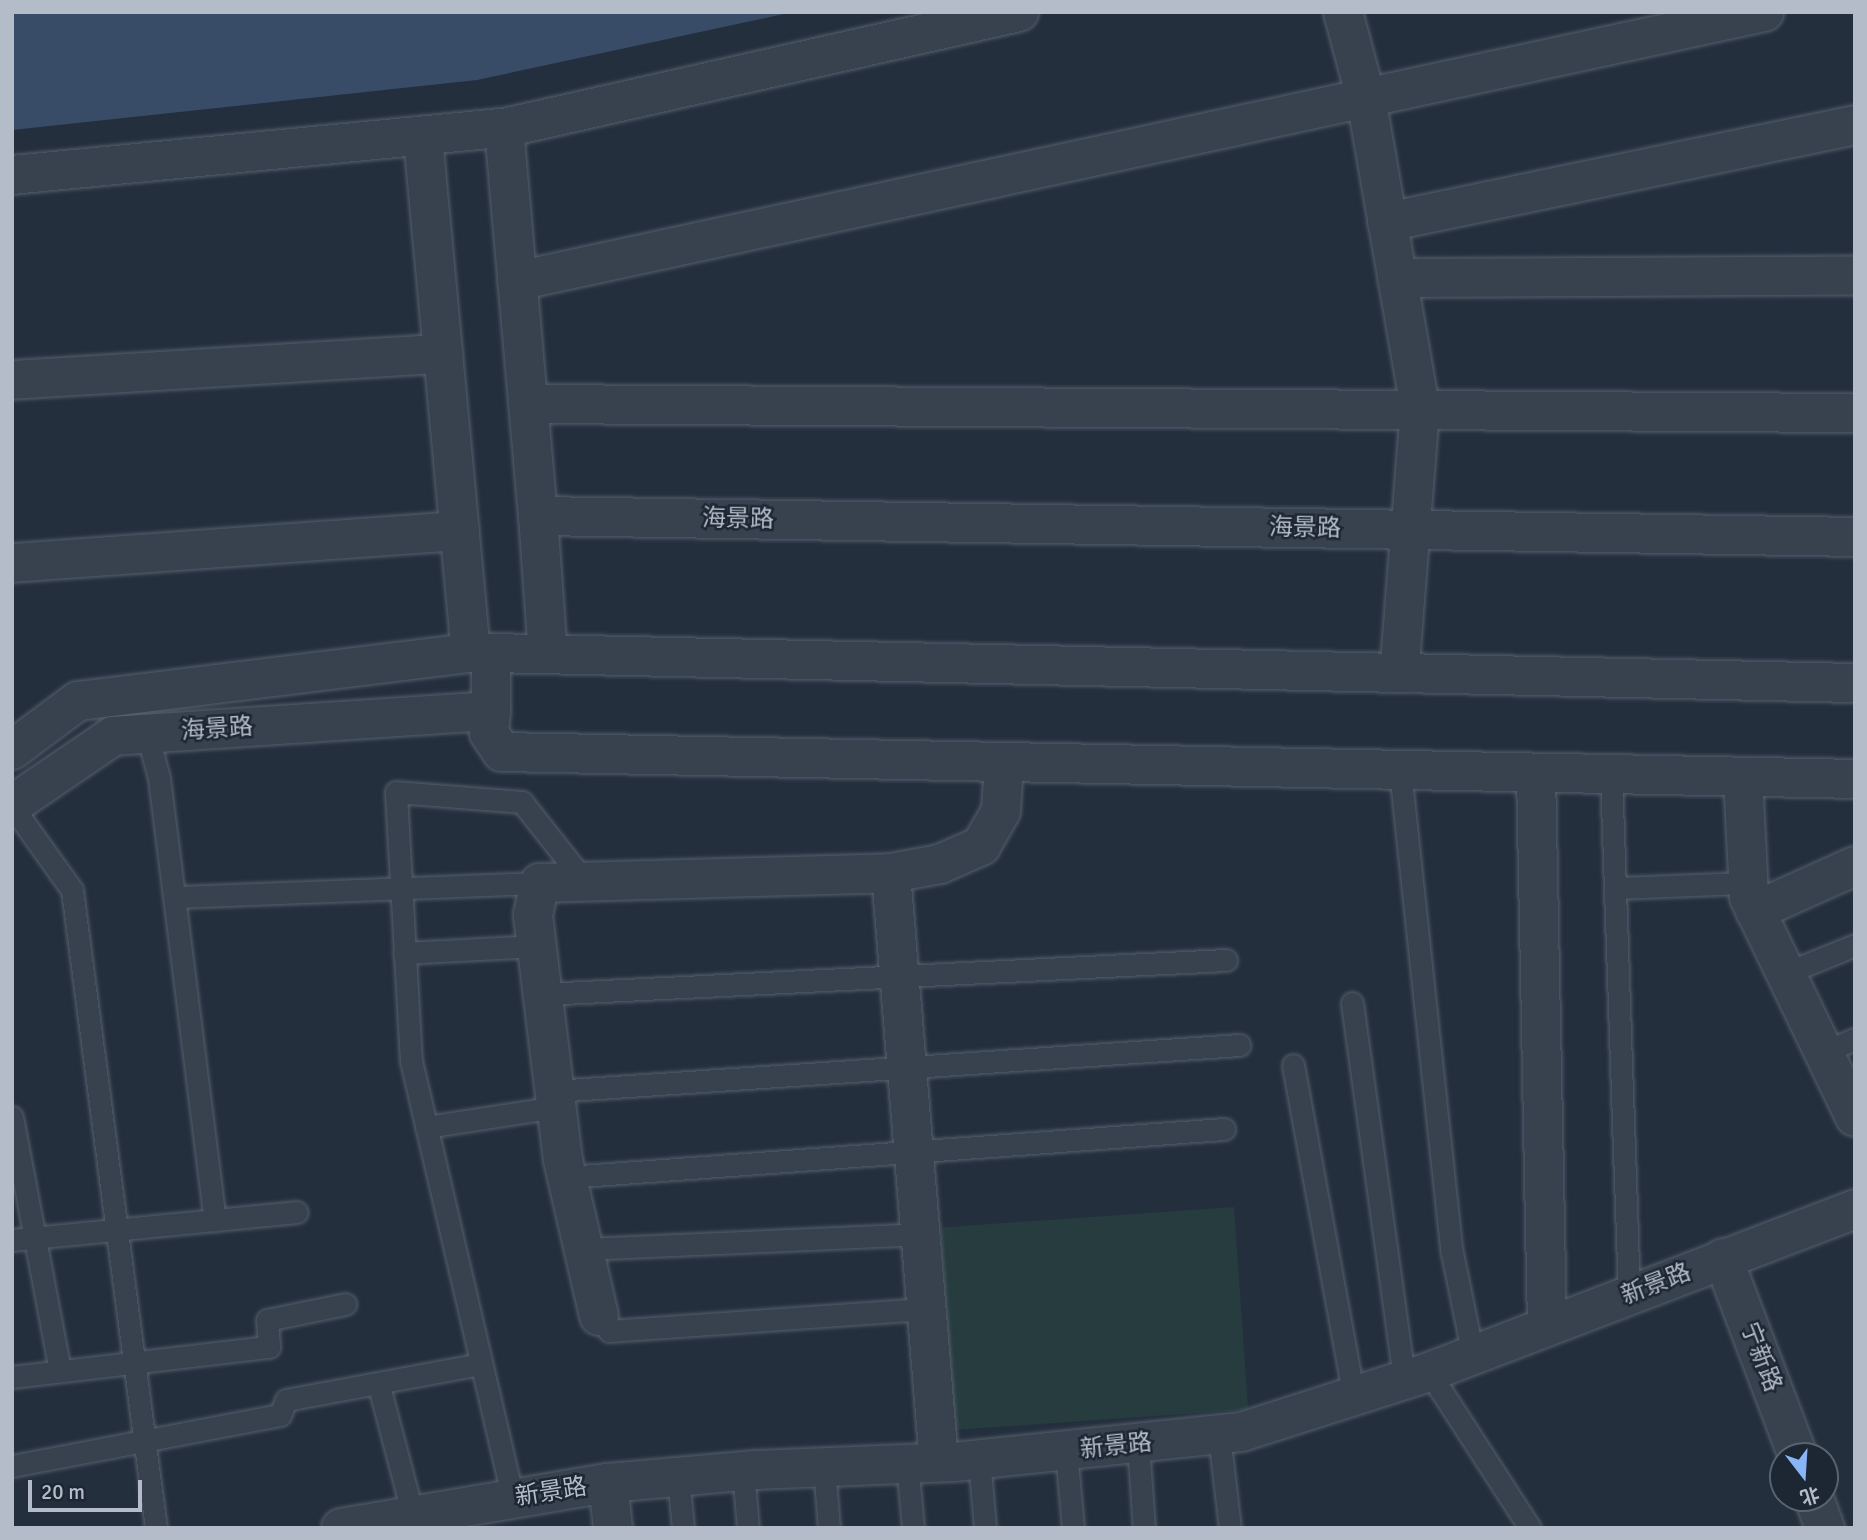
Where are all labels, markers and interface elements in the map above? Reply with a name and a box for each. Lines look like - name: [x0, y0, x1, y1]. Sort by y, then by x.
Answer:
- street label: 海景路: [702, 504, 774, 534]
- street label: 海景路: [1269, 513, 1341, 543]
- street label: 海景路: [180, 712, 254, 746]
- street label: 新景路: [1617, 1258, 1695, 1310]
- street label: 宁新路: [1735, 1318, 1787, 1396]
- street label: 新景路: [1079, 1428, 1153, 1464]
- north arrow: [1769, 1442, 1839, 1512]
- scale bar: [32, 1466, 145, 1510]
- street label: 新景路: [513, 1472, 589, 1512]
- text: 20 m: [41, 1479, 85, 1505]
- text: 北: [1797, 1481, 1822, 1509]

